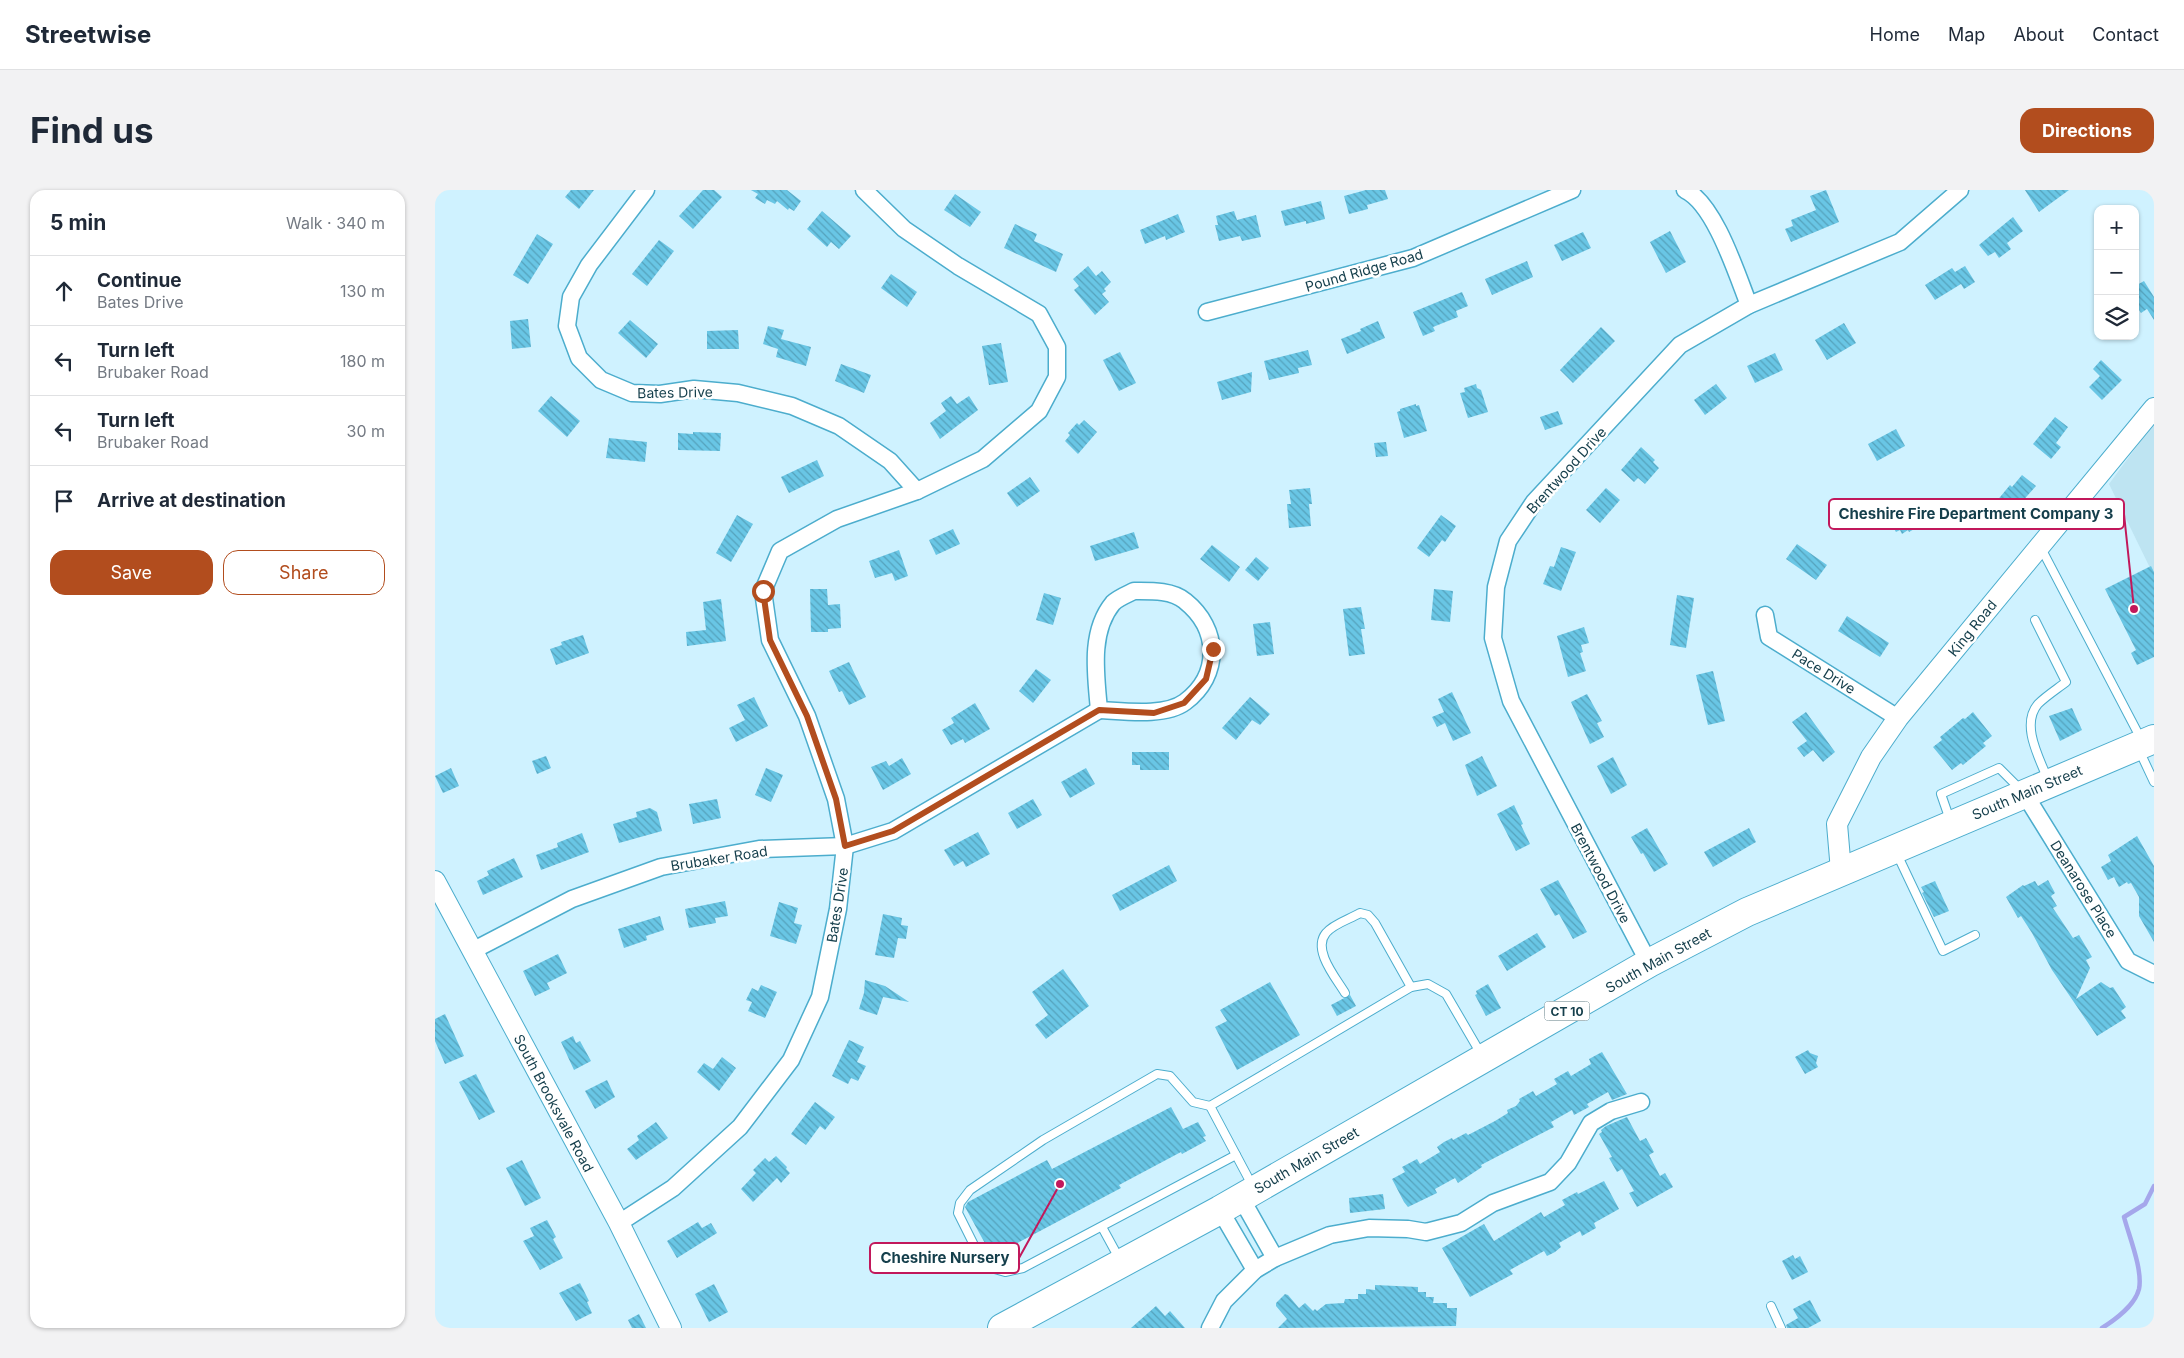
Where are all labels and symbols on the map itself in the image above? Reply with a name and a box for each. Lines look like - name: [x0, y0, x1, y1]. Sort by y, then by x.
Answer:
- street label: Pound Ridge Road: [1303, 245, 1425, 295]
- street label: Bates Drive: [637, 383, 713, 401]
- street label: Brentwood Drive: [1523, 423, 1609, 517]
- callout: Cheshire Fire Department Company 3: [1829, 499, 2124, 529]
- text: Cheshire Fire Department Company 3: [1838, 504, 2114, 523]
- route start: [752, 580, 775, 603]
- street label: King Road: [1944, 596, 2000, 660]
- route end: [1202, 638, 1225, 661]
- street label: Pace Drive: [1789, 645, 1859, 697]
- street label: South Main Street: [1969, 761, 2085, 823]
- street label: Brentwood Drive: [1568, 820, 1634, 926]
- street label: Deanarose Place: [2047, 837, 2121, 941]
- street label: Brubaker Road: [669, 842, 769, 874]
- street label: Bates Drive: [823, 866, 851, 944]
- street label: South Main Street: [1602, 924, 1714, 996]
- road number: CT 10: [1545, 1001, 1589, 1020]
- street label: South Brooksvale Road: [510, 1031, 598, 1175]
- street label: South Main Street: [1251, 1123, 1362, 1197]
- callout: Cheshire Nursery: [870, 1243, 1019, 1273]
- text: Cheshire Nursery: [881, 1248, 1010, 1267]

